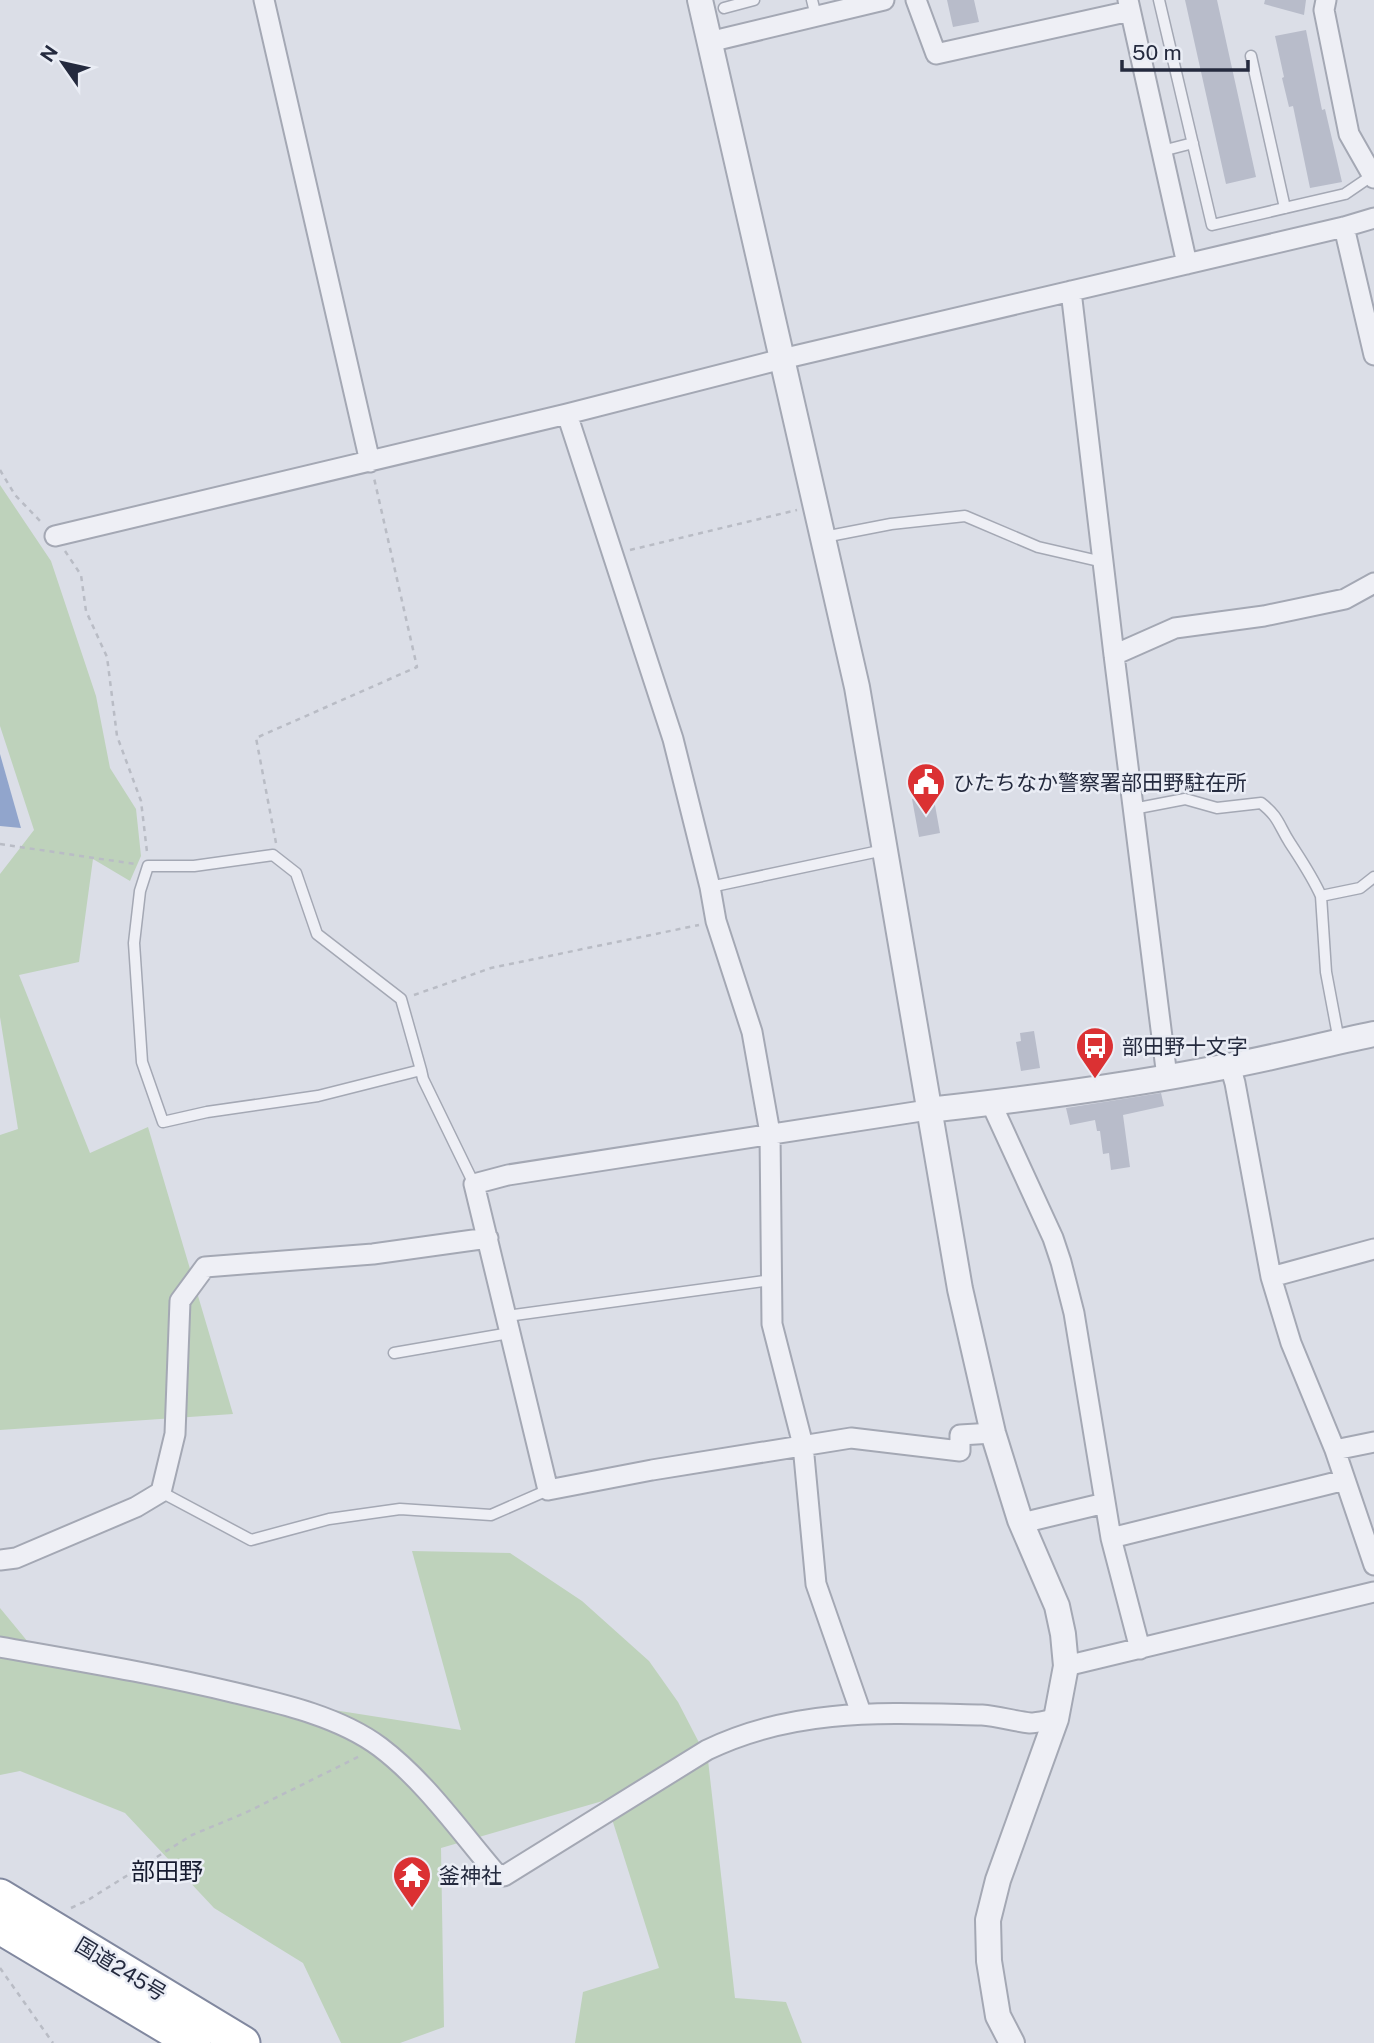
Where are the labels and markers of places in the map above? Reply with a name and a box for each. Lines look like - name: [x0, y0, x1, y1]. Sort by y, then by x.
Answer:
- public building icon: ひたちなか警察署部田野駐在所: [905, 761, 947, 816]
- place label: ひたちなか警察署部田野駐在所: [953, 770, 1247, 795]
- bus stop icon: 部田野十文字: [1074, 1025, 1116, 1080]
- place label: 部田野十文字: [1122, 1034, 1248, 1059]
- temple icon: 釜神社: [391, 1854, 433, 1909]
- place label: 釜神社: [439, 1863, 502, 1888]

